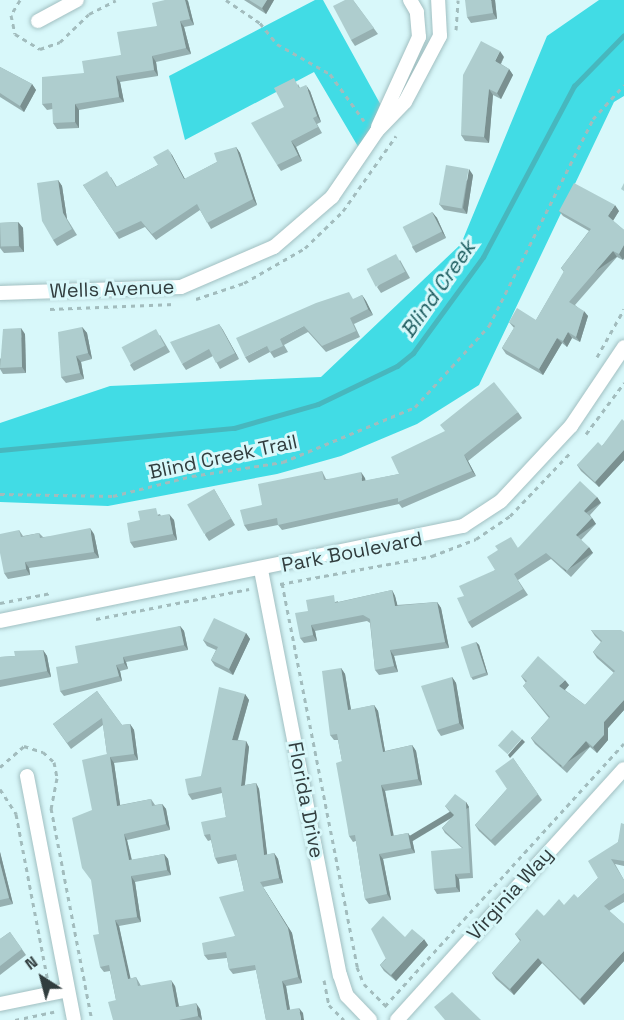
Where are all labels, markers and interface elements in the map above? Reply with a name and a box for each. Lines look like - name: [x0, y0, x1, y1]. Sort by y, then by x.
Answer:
- water label: Blind Creek: [395, 235, 481, 343]
- street label: Wells Avenue: [49, 275, 175, 303]
- street label: Blind Creek Trail: [146, 429, 300, 485]
- street label: Park Boulevard: [280, 527, 424, 577]
- street label: Florida Drive: [283, 740, 329, 860]
- street label: Virginia Way: [462, 843, 558, 945]
- north arrow: [12, 948, 72, 1008]
- text: N: [21, 951, 42, 975]

